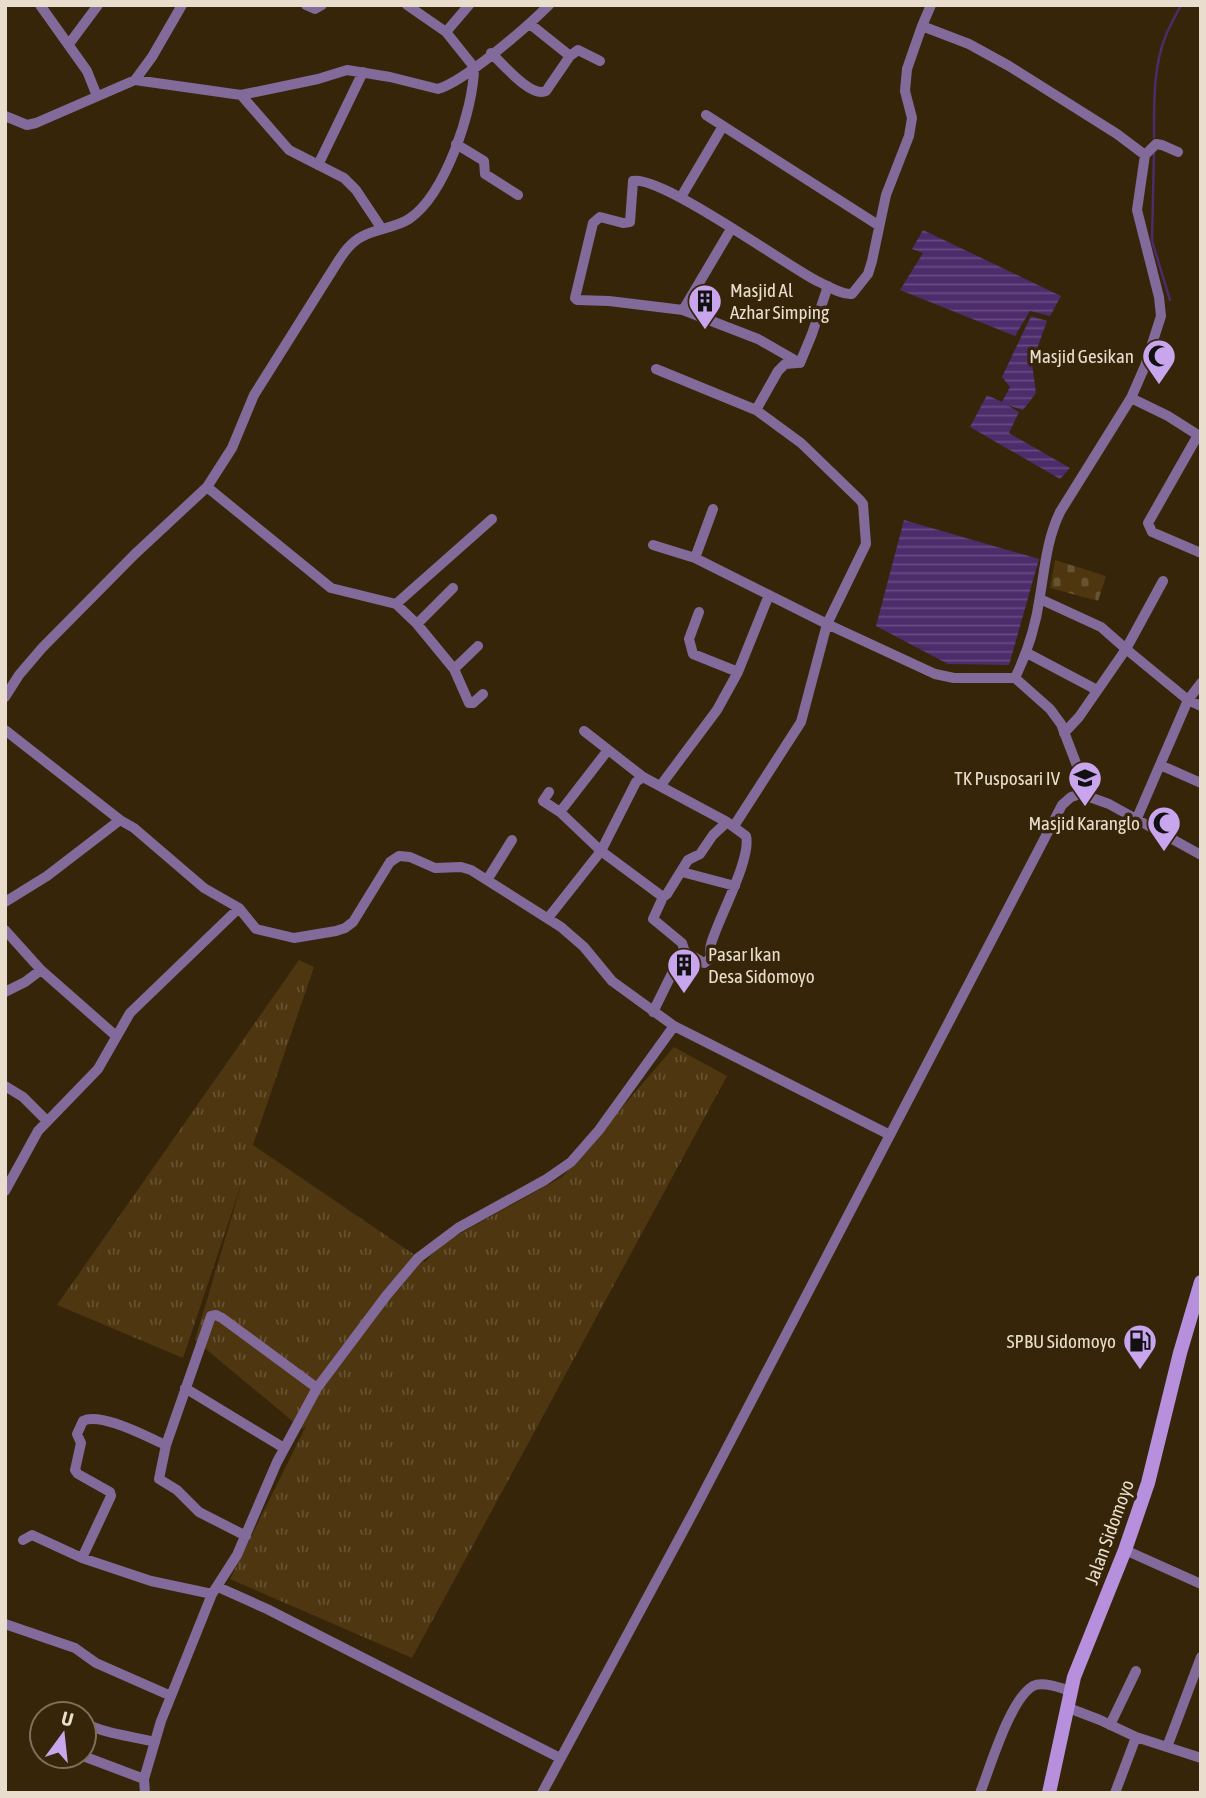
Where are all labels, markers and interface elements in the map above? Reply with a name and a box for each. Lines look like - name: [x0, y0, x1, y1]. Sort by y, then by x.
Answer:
- place label: Masjid Al Azhar Simping: [730, 279, 830, 323]
- building icon: Masjid Al Azhar Simping: [686, 282, 724, 331]
- mosque icon: Masjid Gesikan: [1140, 337, 1178, 386]
- place label: Masjid Gesikan: [1029, 345, 1134, 367]
- school or university icon: TK Pusposari IV: [1066, 759, 1104, 808]
- place label: TK Pusposari IV: [954, 767, 1061, 789]
- mosque icon: Masjid Karanglo: [1145, 804, 1183, 853]
- place label: Masjid Karanglo: [1028, 812, 1140, 834]
- place label: Pasar Ikan Desa Sidomoyo: [708, 943, 815, 987]
- building icon: Pasar Ikan Desa Sidomoyo: [665, 946, 703, 995]
- fuel station icon: SPBU Sidomoyo: [1121, 1322, 1159, 1371]
- place label: SPBU Sidomoyo: [1007, 1330, 1116, 1352]
- street label: Jalan Sidomoyo: [1080, 1477, 1138, 1587]
- north arrow: [28, 1700, 98, 1770]
- text: U: [59, 1707, 76, 1731]

